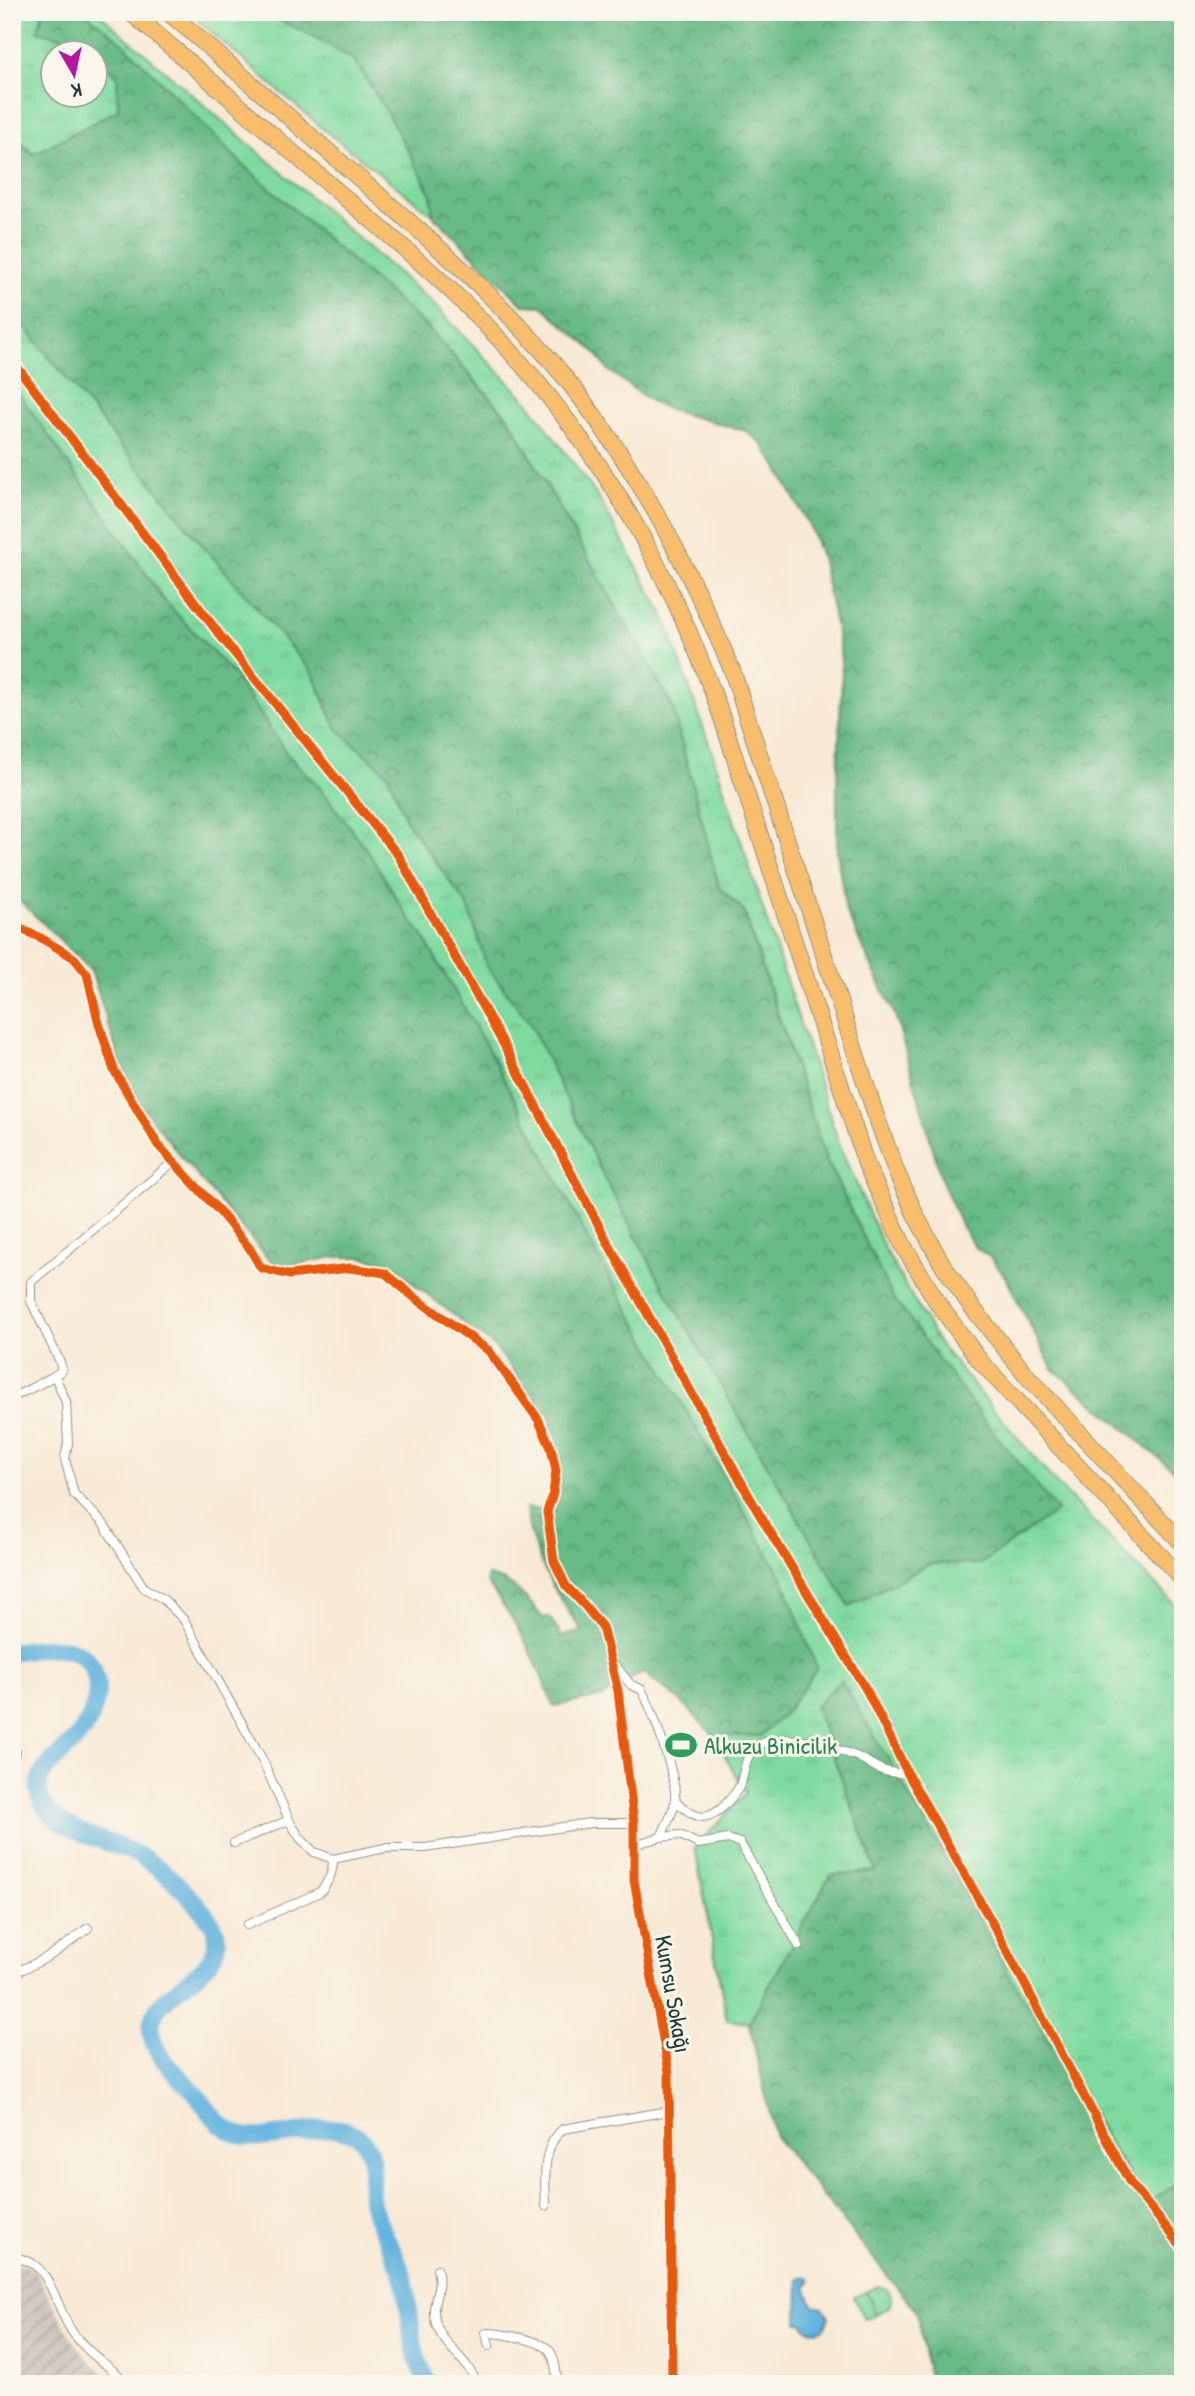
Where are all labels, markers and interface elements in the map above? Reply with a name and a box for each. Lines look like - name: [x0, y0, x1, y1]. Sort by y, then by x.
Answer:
- north arrow: [38, 38, 108, 108]
- text: K: [70, 77, 84, 104]
- sports icon: Alkuzu Binicilik: [664, 1728, 698, 1762]
- place label: Alkuzu Binicilik: [704, 1729, 837, 1761]
- street label: Kumsu Sokağı: [648, 1933, 700, 2055]

